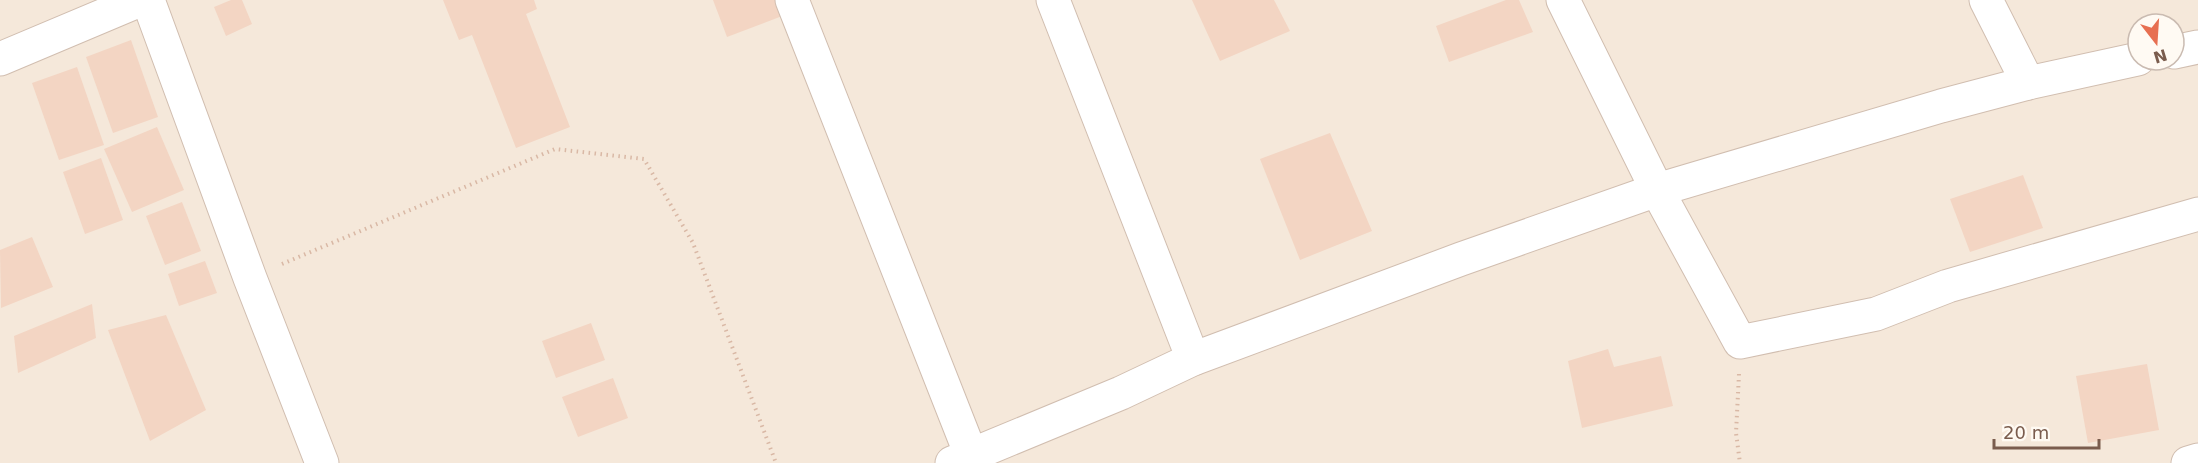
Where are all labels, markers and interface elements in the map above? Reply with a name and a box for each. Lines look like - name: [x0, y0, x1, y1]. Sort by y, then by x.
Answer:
- north arrow: [2126, 12, 2186, 72]
- text: N: [2151, 45, 2169, 67]
- scale bar: [1994, 412, 2099, 450]
- text: 20 m: [2003, 422, 2049, 443]

